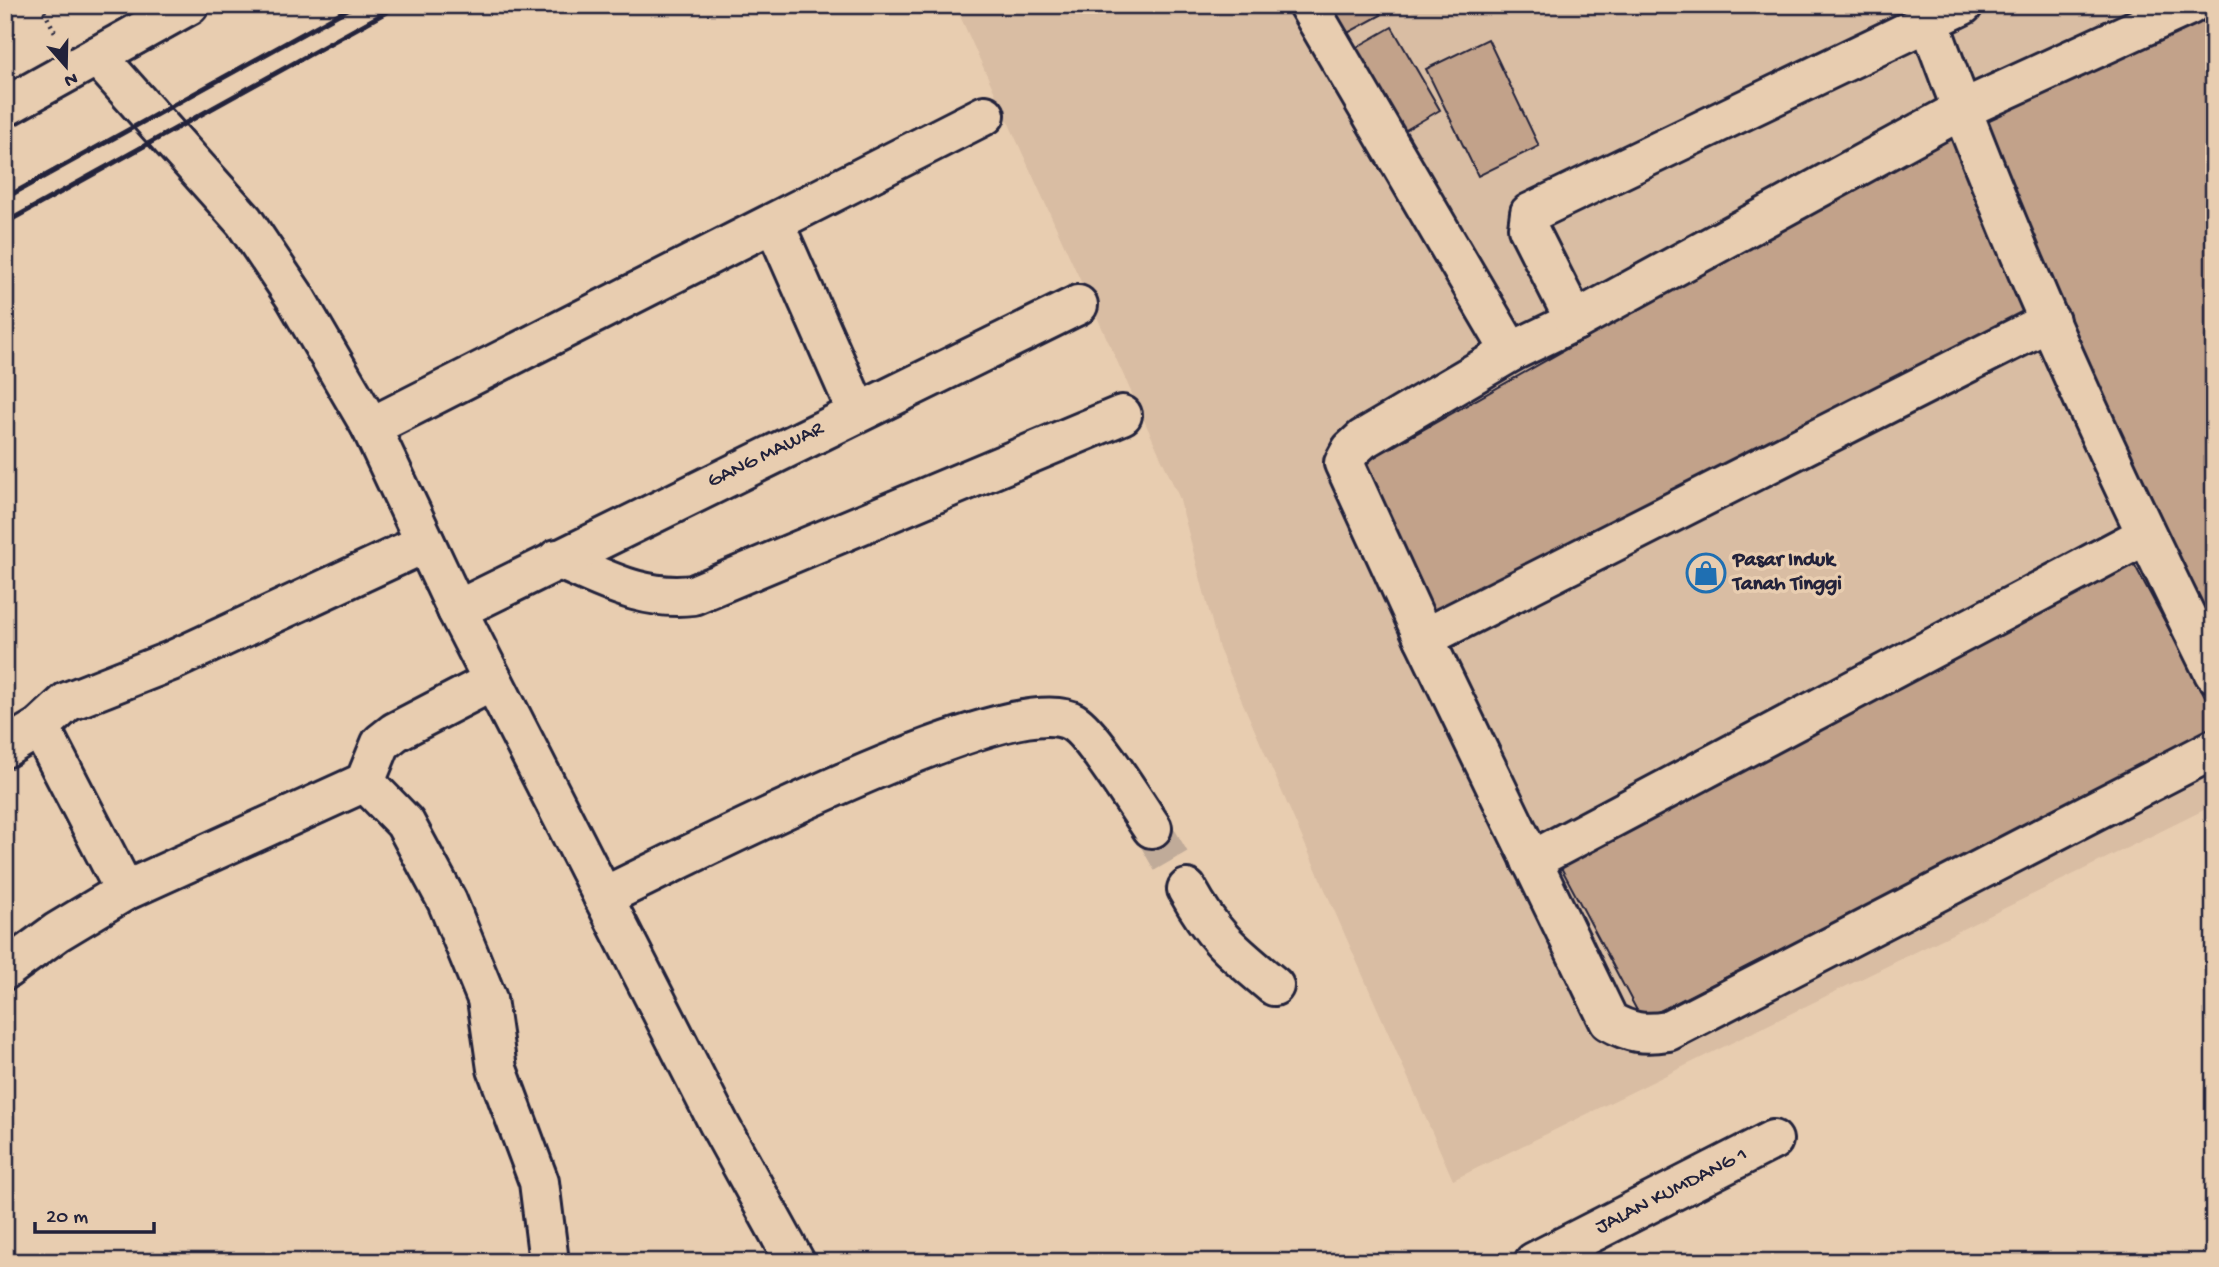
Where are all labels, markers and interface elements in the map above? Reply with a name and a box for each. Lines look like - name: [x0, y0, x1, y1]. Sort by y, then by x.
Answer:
- north arrow: [32, 32, 102, 102]
- text: N: [61, 66, 80, 92]
- street label: GANG MAWAR: [704, 417, 829, 495]
- place label: Pasar Induk Tanah Tinggi: [1731, 549, 1842, 598]
- shop icon: Pasar Induk Tanah Tinggi: [1685, 552, 1727, 594]
- street label: JALAN KUMDANG 1: [1592, 1143, 1752, 1241]
- scale bar: [35, 1190, 154, 1234]
- text: 20 m: [46, 1206, 88, 1231]

